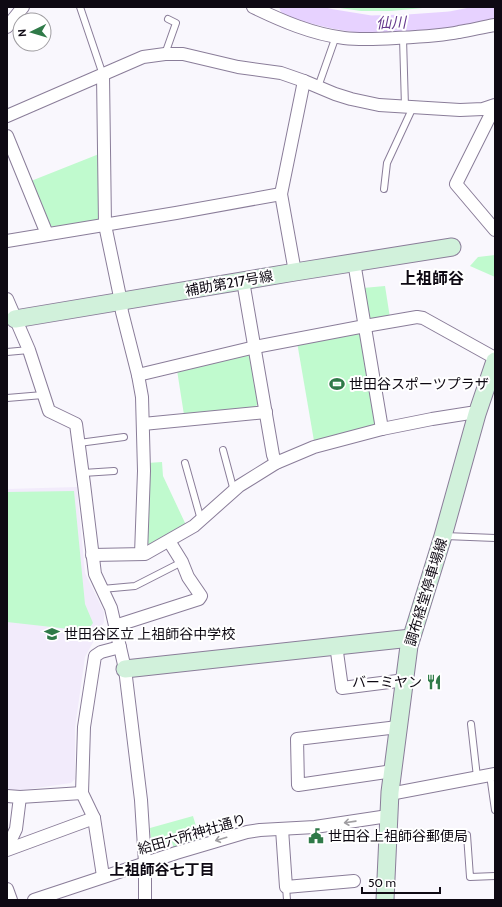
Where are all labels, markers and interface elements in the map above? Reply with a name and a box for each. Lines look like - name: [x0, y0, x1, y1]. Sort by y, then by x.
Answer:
- north arrow: [12, 12, 52, 52]
- water label: 仙川: [376, 13, 408, 33]
- text: N: [15, 28, 29, 37]
- street label: 補助第217号線: [184, 266, 274, 300]
- district label: 上祖師谷: [400, 269, 464, 288]
- sports icon: 世田谷スポーツプラザ: [328, 375, 346, 393]
- place label: 世田谷スポーツプラザ: [349, 375, 489, 393]
- street label: 調布経堂停車場線: [401, 536, 451, 648]
- school or university icon: 世田谷区立 上祖師谷中学校: [43, 625, 61, 643]
- place label: 世田谷区立 上祖師谷中学校: [64, 625, 235, 643]
- place label: バーミヤン: [352, 673, 422, 691]
- restaurant icon: バーミヤン: [425, 673, 443, 691]
- street label: 給田六所神社通り: [136, 810, 248, 858]
- one-way arrow: [344, 818, 357, 826]
- public building icon: 世田谷上祖師谷郵便局: [307, 827, 325, 845]
- place label: 世田谷上祖師谷郵便局: [328, 827, 468, 845]
- one-way arrow: [215, 836, 228, 843]
- district label: 上祖師谷七丁目: [109, 861, 215, 879]
- scale bar: [362, 869, 440, 895]
- text: 50 m: [368, 875, 396, 890]

